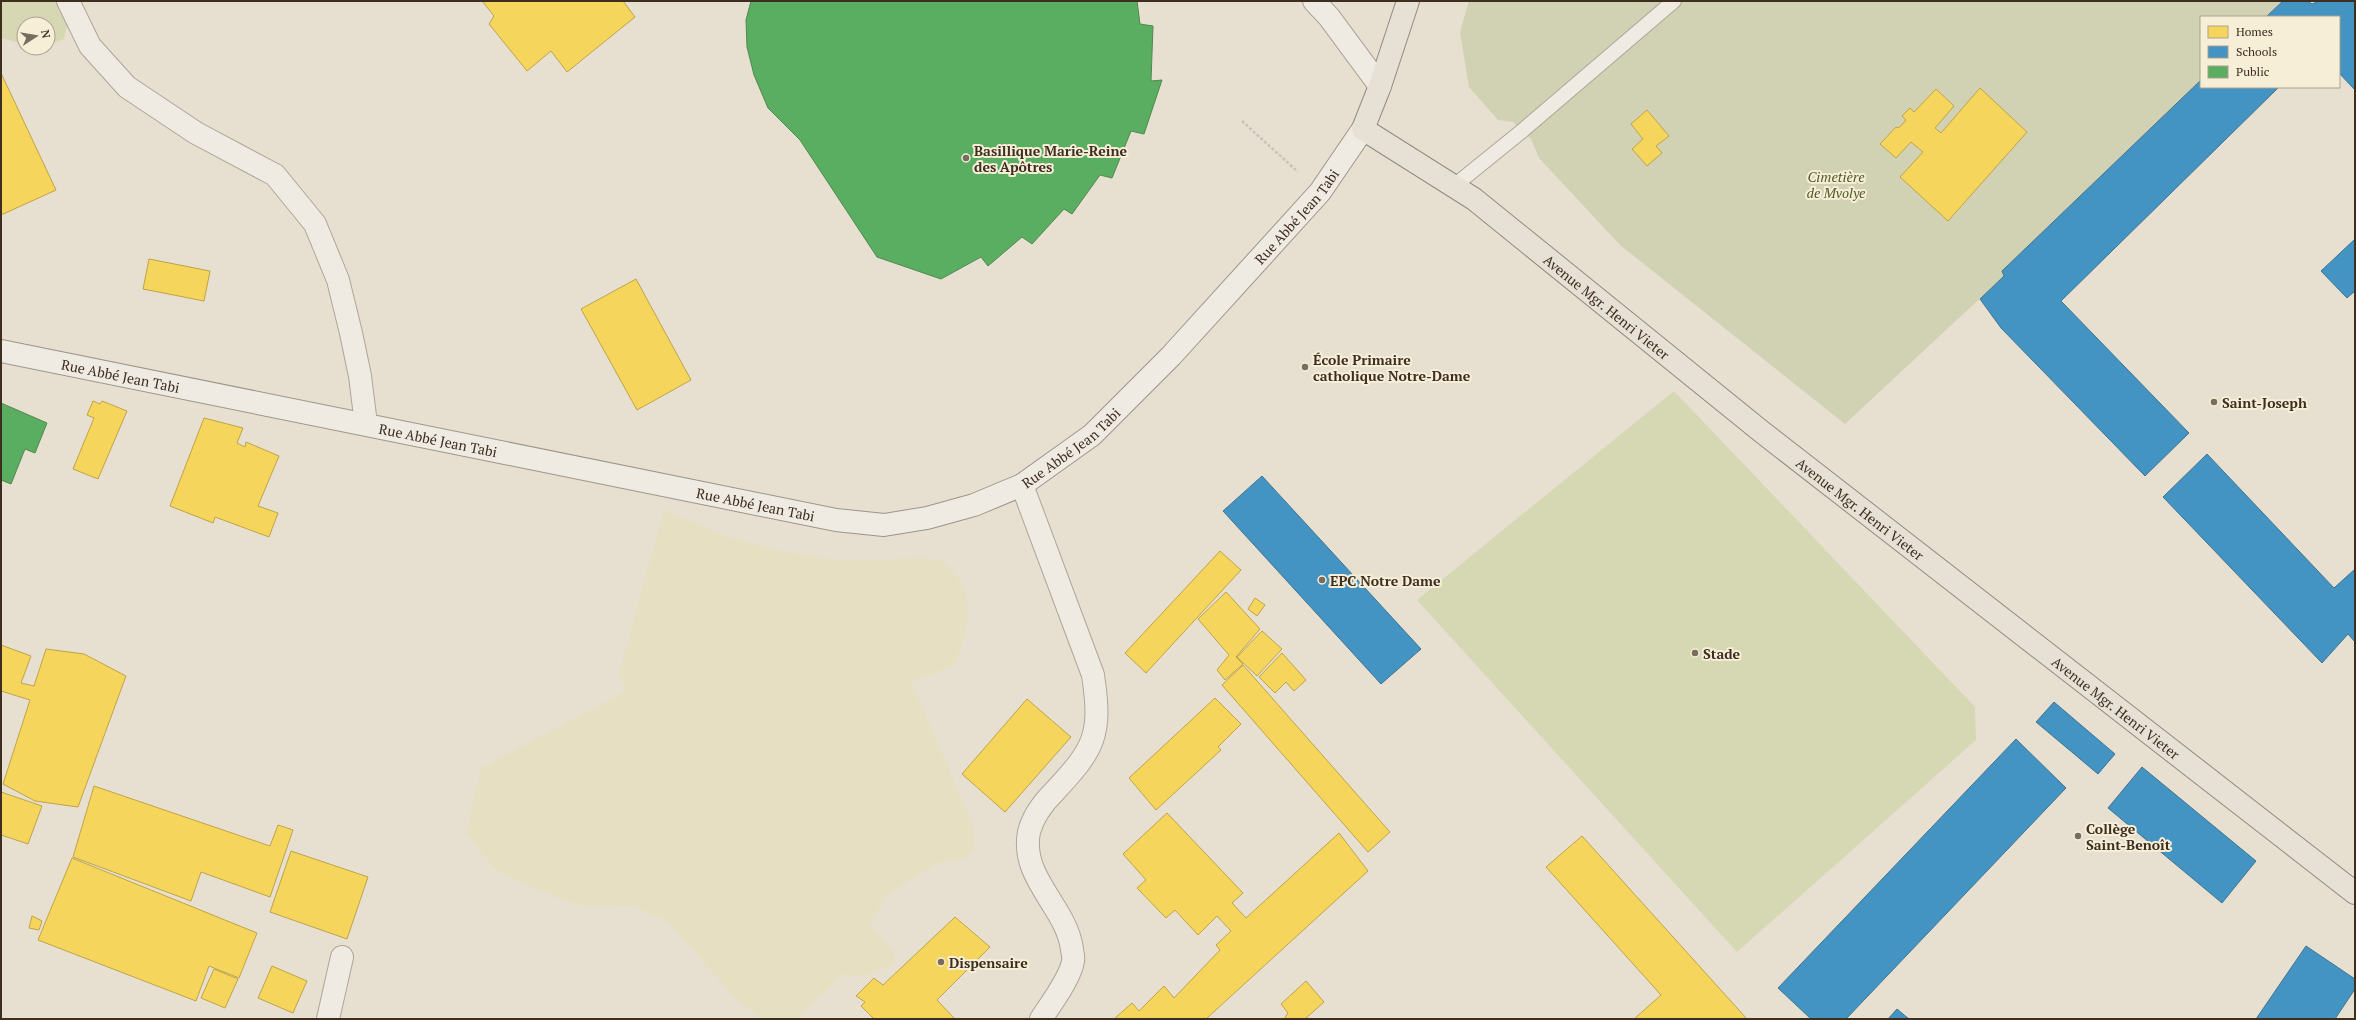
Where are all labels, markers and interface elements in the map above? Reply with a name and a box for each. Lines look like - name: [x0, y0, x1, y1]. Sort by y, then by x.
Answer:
- north arrow: [16, 16, 56, 56]
- legend: [2200, 16, 2340, 88]
- text: Homes: [2236, 24, 2273, 39]
- text: N: [38, 28, 54, 40]
- text: Schools: [2236, 44, 2277, 59]
- text: Public: [2236, 64, 2270, 79]
- place label: Basillique Marie-Reine des Apôtres: [974, 141, 1127, 176]
- marker: Basillique Marie-Reine des Apôtres: [961, 153, 971, 163]
- street label: Rue Abbé Jean Tabi: [1250, 165, 1343, 268]
- park label: Cimetière de Mvolye: [1807, 167, 1866, 202]
- street label: Avenue Mgr. Henri Vieter: [1540, 250, 1674, 364]
- place label: École Primaire catholique Notre-Dame: [1313, 350, 1471, 385]
- street label: Rue Abbé Jean Tabi: [60, 354, 181, 396]
- marker: École Primaire catholique Notre-Dame: [1300, 362, 1310, 372]
- place label: Saint-Joseph: [2222, 393, 2307, 412]
- marker: Saint-Joseph: [2209, 397, 2219, 407]
- street label: Rue Abbé Jean Tabi: [1018, 403, 1124, 492]
- street label: Rue Abbé Jean Tabi: [377, 418, 499, 461]
- street label: Avenue Mgr. Henri Vieter: [1793, 453, 1929, 565]
- street label: Rue Abbé Jean Tabi: [695, 483, 817, 525]
- place label: EPC Notre Dame: [1330, 571, 1441, 590]
- marker: EPC Notre Dame: [1317, 575, 1327, 585]
- place label: Stade: [1703, 644, 1741, 663]
- marker: Stade: [1690, 648, 1700, 658]
- street label: Avenue Mgr. Henri Vieter: [2048, 652, 2184, 763]
- place label: Collège Saint-Benoît: [2086, 819, 2171, 854]
- marker: Collège Saint-Benoît: [2073, 831, 2083, 841]
- place label: Dispensaire: [949, 953, 1028, 972]
- marker: Dispensaire: [936, 957, 946, 967]

